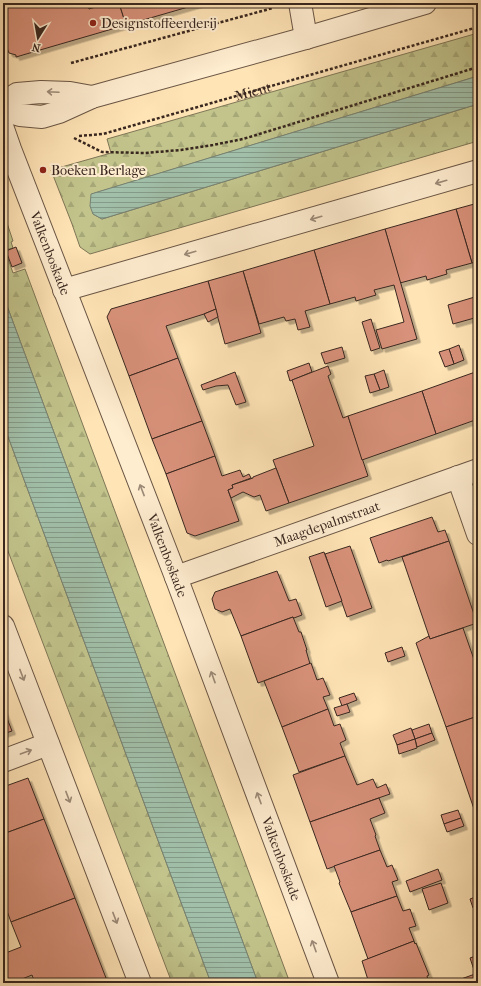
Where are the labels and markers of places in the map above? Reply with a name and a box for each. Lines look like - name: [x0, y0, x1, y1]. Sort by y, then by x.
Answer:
- place label: Designstoffeerderij: [101, 15, 217, 32]
- marker: Designstoffeerderij: [88, 18, 98, 28]
- place label: Boeken Berlage: [51, 162, 146, 179]
- marker: Boeken Berlage: [38, 165, 48, 175]

